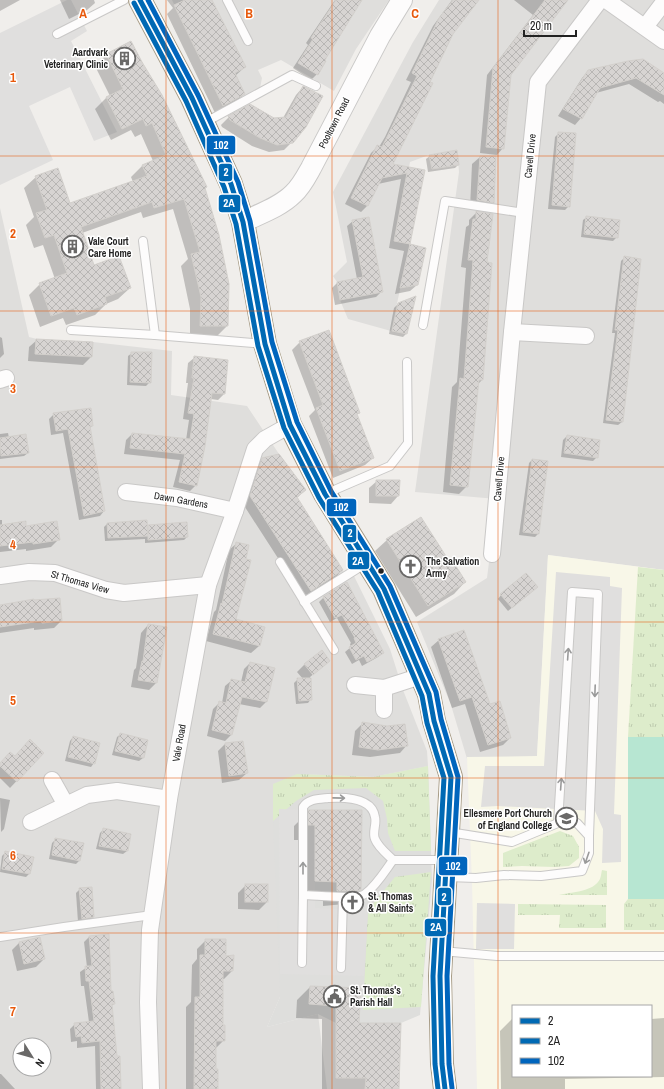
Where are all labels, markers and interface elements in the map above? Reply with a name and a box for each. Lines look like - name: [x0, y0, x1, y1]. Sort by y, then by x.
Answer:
- text: A: [79, 5, 87, 22]
- text: B: [245, 5, 253, 22]
- text: C: [411, 5, 419, 22]
- scale bar: [524, 12, 576, 38]
- text: 20 m: [530, 18, 552, 34]
- building icon: Aardvark Veterinary Clinic: [111, 45, 137, 71]
- place label: Aardvark Veterinary Clinic: [44, 46, 108, 71]
- text: 1: [10, 69, 16, 86]
- street label: Pooltown Road: [316, 95, 352, 151]
- street label: Cavell Drive: [521, 133, 539, 179]
- line badge: 102: [206, 135, 236, 155]
- text: 102: [213, 138, 229, 152]
- line badge: 2: [218, 163, 233, 182]
- text: 2: [223, 165, 229, 179]
- line badge: 2A: [218, 194, 241, 213]
- text: 2A: [223, 196, 235, 210]
- text: 2: [10, 225, 16, 242]
- building icon: Vale Court Care Home: [60, 234, 86, 260]
- place label: Vale Court Care Home: [88, 235, 132, 260]
- text: 3: [10, 380, 16, 397]
- street label: Cavell Drive: [491, 456, 507, 502]
- street label: Dawn Gardens: [153, 489, 209, 511]
- line badge: 102: [326, 498, 357, 517]
- text: 102: [333, 500, 349, 514]
- line badge: 2: [342, 524, 357, 543]
- text: 2: [347, 526, 353, 540]
- text: 4: [10, 536, 16, 553]
- line badge: 2A: [347, 551, 370, 570]
- text: 2A: [352, 554, 364, 568]
- church icon: The Salvation Army: [398, 554, 424, 580]
- place label: The Salvation Army: [426, 555, 479, 580]
- unlabelled marker: [376, 566, 386, 576]
- street label: St Thomas View: [49, 567, 111, 597]
- one-way arrow: [564, 648, 572, 661]
- one-way arrow: [591, 684, 598, 697]
- text: 5: [10, 692, 16, 709]
- street label: Vale Road: [169, 723, 189, 763]
- one-way arrow: [557, 778, 565, 791]
- one-way arrow: [332, 794, 345, 802]
- school or university icon: Ellesmere Port Church of England College: [554, 806, 580, 832]
- place label: Ellesmere Port Church of England College: [464, 807, 552, 832]
- text: 6: [10, 847, 16, 864]
- one-way arrow: [582, 852, 590, 864]
- line badge: 102: [438, 856, 468, 876]
- text: 102: [445, 859, 461, 873]
- one-way arrow: [299, 862, 307, 875]
- line badge: 2: [437, 887, 452, 906]
- church icon: St. Thomas & All Saints: [340, 889, 366, 915]
- place label: St. Thomas & All Saints: [368, 890, 414, 915]
- text: 2: [441, 890, 447, 904]
- line badge: 2A: [424, 918, 447, 937]
- text: 2A: [430, 920, 442, 934]
- public building icon: St. Thomas's Parish Hall: [322, 983, 348, 1009]
- place label: St. Thomas's Parish Hall: [350, 984, 401, 1009]
- text: 7: [10, 1003, 16, 1020]
- legend: [512, 1005, 652, 1077]
- text: 2: [548, 1013, 553, 1029]
- text: 2A: [548, 1033, 560, 1049]
- north arrow: [12, 1037, 52, 1077]
- text: 102: [548, 1053, 564, 1069]
- text: N: [32, 1056, 48, 1070]

